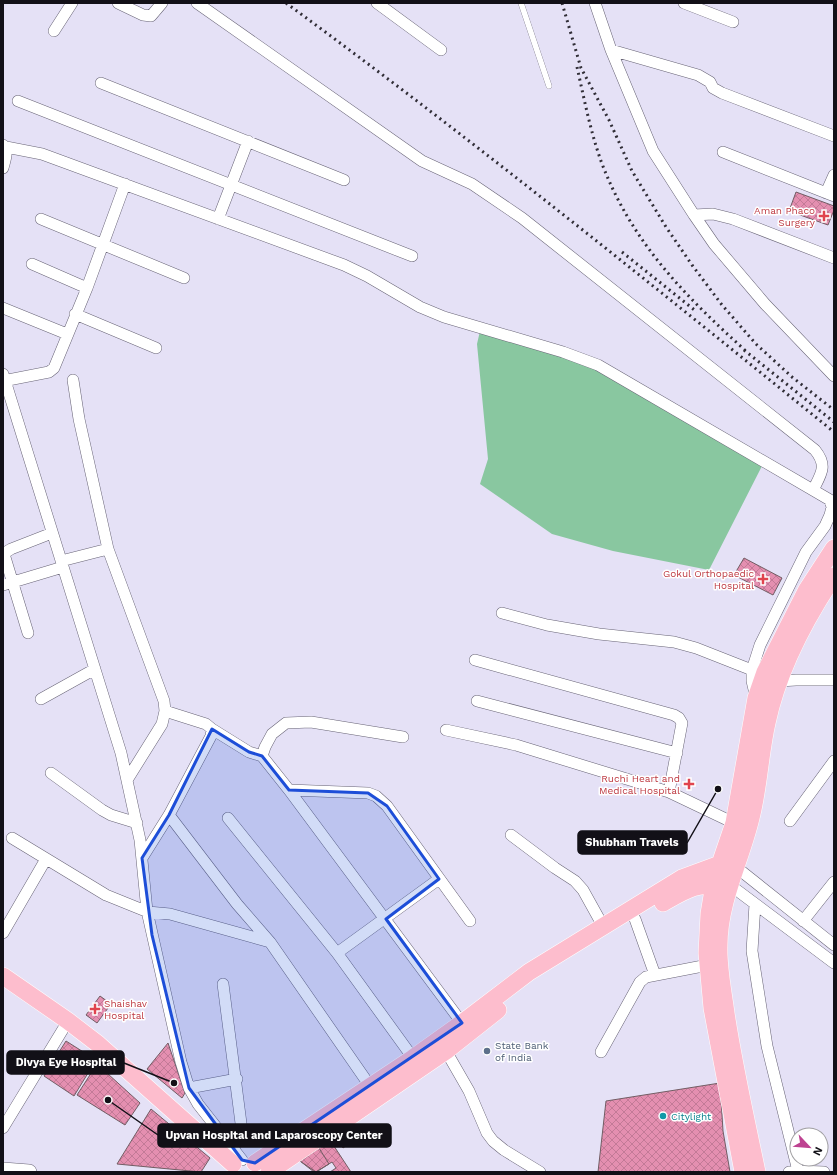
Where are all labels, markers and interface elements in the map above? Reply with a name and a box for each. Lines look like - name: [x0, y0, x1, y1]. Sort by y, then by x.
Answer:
- place label: Aman Phaco Surgery: [754, 205, 816, 228]
- marker: Aman Phaco Surgery: [818, 210, 830, 222]
- place label: Gokul Orthopaedic Hospital: [663, 568, 754, 591]
- marker: Gokul Orthopaedic Hospital: [757, 573, 769, 585]
- place label: Ruchi Heart and Medical Hospital: [599, 773, 680, 796]
- marker: Ruchi Heart and Medical Hospital: [683, 778, 695, 790]
- callout: Shubham Travels: [578, 831, 687, 854]
- text: Shubham Travels: [585, 836, 679, 849]
- place label: Shaishav Hospital: [104, 998, 148, 1021]
- marker: Shaishav Hospital: [89, 1003, 101, 1015]
- place label: State Bank of India: [495, 1040, 549, 1063]
- marker: State Bank of India: [482, 1046, 492, 1056]
- callout: Divya Eye Hospital: [7, 1051, 124, 1074]
- text: Divya Eye Hospital: [16, 1056, 117, 1069]
- marker: Citylight: [658, 1111, 668, 1121]
- place label: Citylight: [671, 1111, 712, 1122]
- callout: Upvan Hospital and Laparoscopy Center: [158, 1124, 391, 1147]
- north arrow: [789, 1127, 829, 1167]
- text: Upvan Hospital and Laparoscopy Center: [165, 1129, 383, 1142]
- text: N: [810, 1145, 825, 1158]

